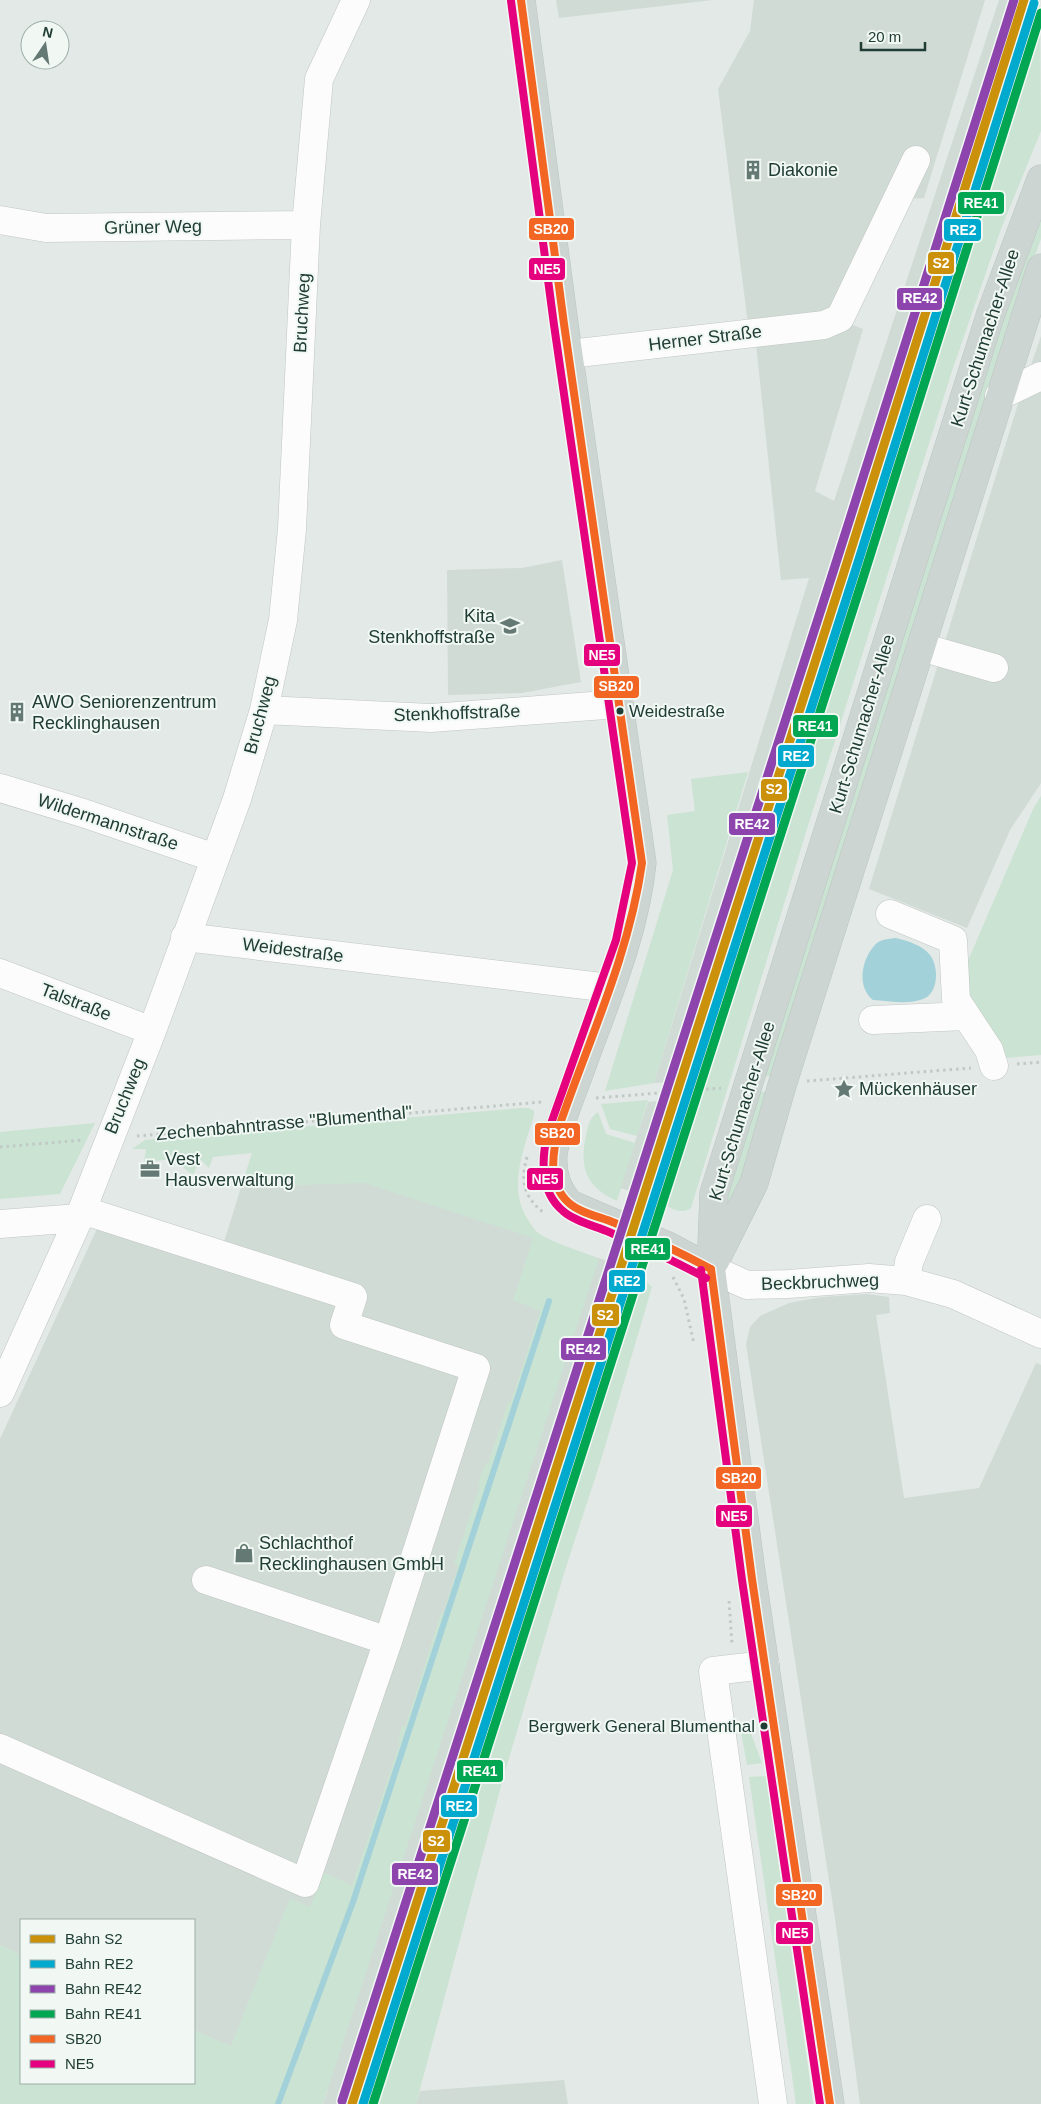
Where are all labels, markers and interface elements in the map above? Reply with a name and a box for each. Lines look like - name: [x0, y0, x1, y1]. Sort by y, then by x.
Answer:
- north arrow: [20, 20, 70, 70]
- scale bar: [861, 20, 925, 52]
- text: N: [41, 23, 55, 41]
- text: 20 m: [868, 28, 901, 45]
- building icon: Diakonie: [742, 159, 764, 181]
- place label: Diakonie: [768, 160, 838, 180]
- line badge: RE41: [957, 191, 1005, 215]
- text: RE41: [963, 195, 999, 211]
- street label: Grüner Weg: [104, 216, 202, 238]
- line badge: SB20: [528, 217, 575, 241]
- line badge: RE2: [943, 218, 982, 242]
- text: SB20: [533, 221, 569, 237]
- text: RE2: [949, 222, 977, 238]
- street label: Kurt-Schumacher-Allee: [947, 246, 1023, 430]
- line badge: S2: [927, 251, 955, 275]
- text: S2: [932, 255, 950, 271]
- line badge: NE5: [528, 257, 566, 281]
- text: NE5: [533, 261, 561, 277]
- street label: Bruchweg: [290, 273, 314, 353]
- line badge: RE42: [896, 287, 943, 311]
- text: RE42: [902, 290, 938, 306]
- street label: Herner Straße: [647, 321, 763, 355]
- place label: Kita Stenkhoffstraße: [368, 606, 496, 647]
- school or university icon: Kita Stenkhoffstraße: [499, 615, 521, 637]
- street label: Kurt-Schumacher-Allee: [825, 632, 899, 816]
- line badge: NE5: [583, 643, 621, 667]
- text: NE5: [588, 647, 616, 663]
- street label: Bruchweg: [240, 674, 280, 756]
- line badge: SB20: [593, 675, 640, 699]
- text: SB20: [598, 678, 634, 694]
- place label: AWO Seniorenzentrum Recklinghausen: [32, 692, 216, 733]
- building icon: AWO Seniorenzentrum Recklinghausen: [6, 701, 28, 723]
- street label: Stenkhoffstraße: [393, 701, 521, 725]
- place label: Weidestraße: [629, 702, 725, 721]
- marker: Weidestraße: [615, 706, 625, 716]
- line badge: RE41: [792, 714, 839, 738]
- text: RE41: [797, 718, 833, 734]
- line badge: RE2: [777, 744, 815, 768]
- text: RE2: [782, 748, 810, 764]
- line badge: S2: [760, 778, 788, 802]
- text: S2: [765, 781, 783, 797]
- street label: Wildermannstraße: [35, 790, 181, 854]
- line badge: RE42: [728, 812, 776, 836]
- text: RE42: [734, 816, 770, 832]
- street label: Weidestraße: [241, 934, 345, 966]
- street label: Talstraße: [38, 979, 114, 1025]
- street label: Kurt-Schumacher-Allee: [705, 1019, 779, 1203]
- street label: Bruchweg: [101, 1055, 149, 1137]
- place icon: Mückenhäuser: [833, 1078, 855, 1100]
- place label: Mückenhäuser: [859, 1079, 977, 1099]
- street label: Zechenbahntrasse "Blumenthal": [155, 1102, 413, 1144]
- line badge: SB20: [534, 1122, 581, 1146]
- text: SB20: [539, 1125, 575, 1141]
- place label: Vest Hausverwaltung: [165, 1149, 294, 1190]
- office icon: Vest Hausverwaltung: [139, 1158, 161, 1180]
- line badge: NE5: [526, 1167, 564, 1191]
- text: NE5: [531, 1171, 559, 1187]
- line badge: RE41: [624, 1237, 671, 1261]
- text: RE41: [630, 1241, 666, 1257]
- line badge: RE2: [608, 1269, 646, 1293]
- street label: Beckbruchweg: [761, 1270, 879, 1294]
- text: RE2: [613, 1273, 641, 1289]
- line badge: S2: [591, 1303, 620, 1327]
- text: S2: [596, 1307, 614, 1323]
- line badge: RE42: [560, 1337, 607, 1361]
- text: RE42: [565, 1341, 601, 1357]
- line badge: SB20: [715, 1466, 762, 1490]
- text: SB20: [721, 1470, 757, 1486]
- line badge: NE5: [715, 1504, 753, 1528]
- text: NE5: [720, 1508, 748, 1524]
- place label: Schlachthof Recklinghausen GmbH: [259, 1533, 444, 1574]
- shop icon: Schlachthof Recklinghausen GmbH: [233, 1542, 255, 1564]
- place label: Bergwerk General Blumenthal: [528, 1717, 755, 1736]
- marker: Bergwerk General Blumenthal: [759, 1721, 769, 1731]
- line badge: RE41: [456, 1759, 504, 1783]
- text: RE41: [462, 1763, 498, 1779]
- line badge: RE2: [440, 1794, 478, 1818]
- text: RE2: [445, 1798, 473, 1814]
- line badge: S2: [422, 1829, 451, 1853]
- text: S2: [427, 1833, 445, 1849]
- line badge: RE42: [391, 1862, 439, 1886]
- text: RE42: [397, 1866, 433, 1882]
- line badge: SB20: [775, 1883, 823, 1907]
- text: SB20: [781, 1887, 817, 1903]
- legend: [20, 1919, 195, 2084]
- line badge: NE5: [775, 1921, 814, 1945]
- text: NE5: [781, 1925, 809, 1941]
- text: Bahn S2: [65, 1930, 123, 1947]
- text: Bahn RE2: [65, 1955, 133, 1972]
- text: Bahn RE42: [65, 1980, 142, 1997]
- text: Bahn RE41: [65, 2005, 142, 2022]
- text: SB20: [65, 2030, 102, 2047]
- text: NE5: [65, 2055, 94, 2072]

